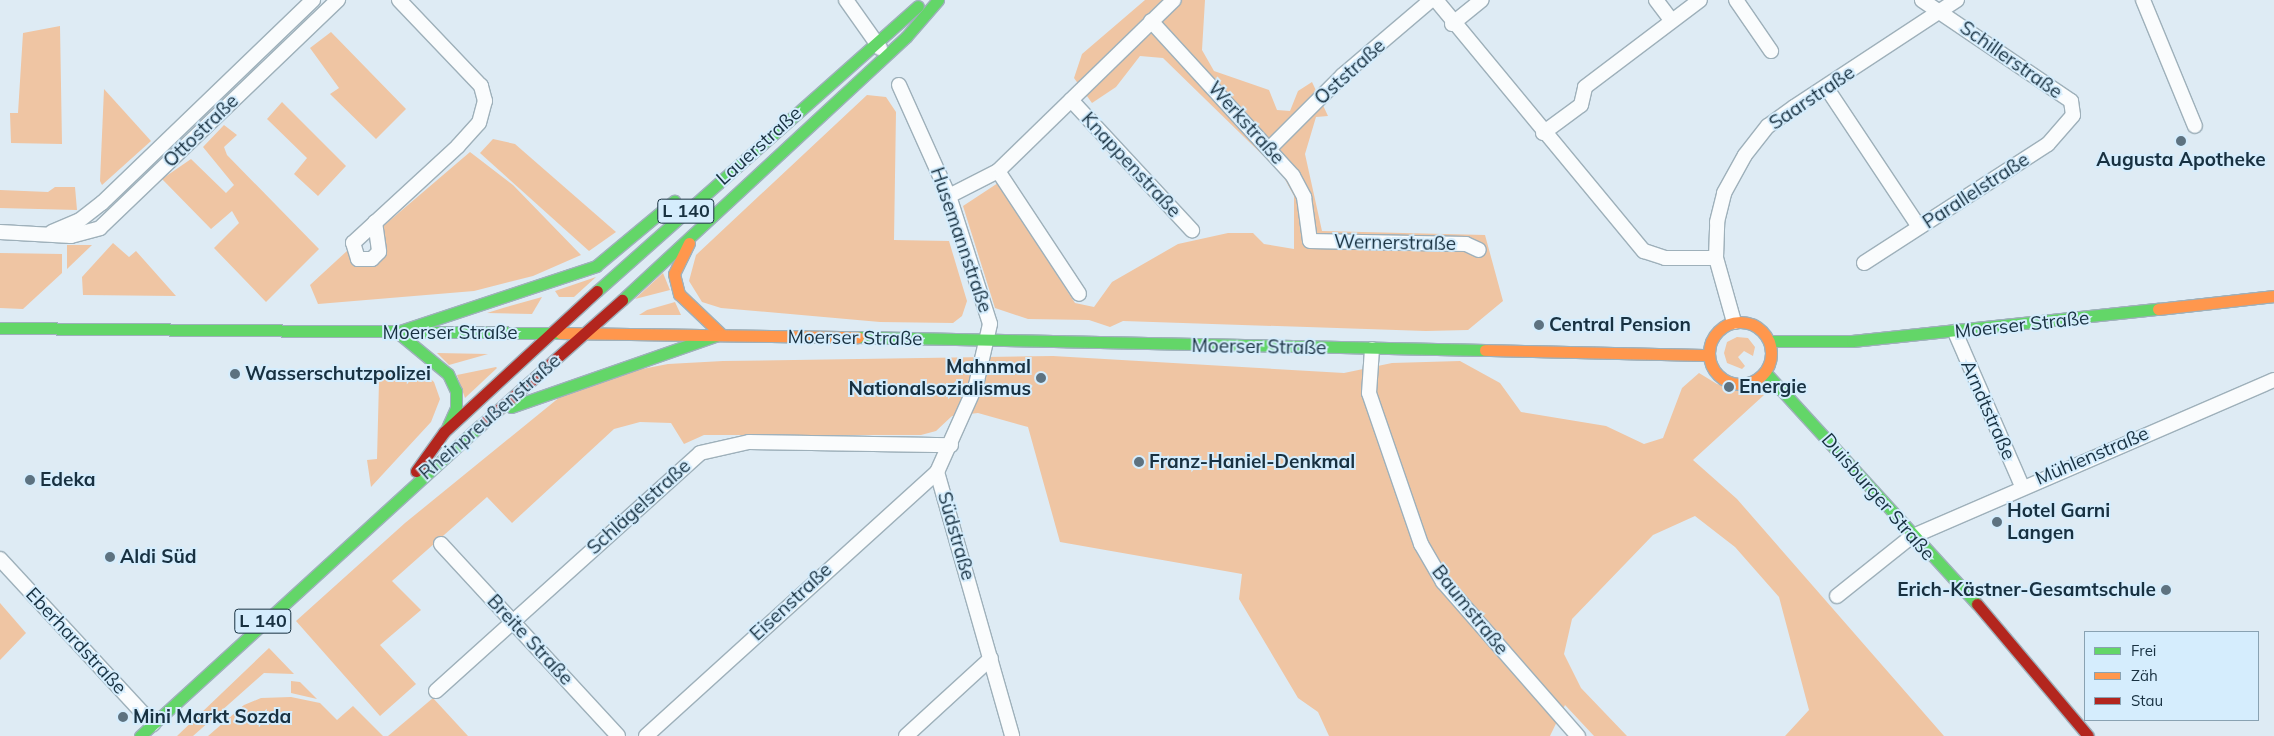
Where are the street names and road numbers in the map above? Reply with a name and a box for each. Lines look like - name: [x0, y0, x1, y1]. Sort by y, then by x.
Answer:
- street label: Schillerstraße: [1955, 16, 2067, 104]
- street label: Oststraße: [1310, 34, 1390, 110]
- street label: Saarstraße: [1765, 61, 1859, 135]
- street label: Werkstraße: [1203, 77, 1289, 169]
- street label: Ottostraße: [159, 90, 243, 172]
- street label: Lauerstraße: [712, 102, 806, 190]
- street label: Knappenstraße: [1076, 108, 1186, 222]
- street label: Parallelstraße: [1919, 148, 2033, 234]
- street label: Husemannstraße: [925, 164, 997, 316]
- road number: L 140: [657, 196, 715, 227]
- street label: Wernerstraße: [1334, 231, 1456, 255]
- street label: Moerser Straße: [1954, 307, 2090, 343]
- street label: Moerser Straße: [383, 322, 517, 344]
- street label: Moerser Straße: [787, 325, 923, 351]
- street label: Moerser Straße: [1191, 334, 1327, 360]
- street label: Rheinpreußenstraße: [415, 349, 565, 485]
- street label: Arndtstraße: [1956, 357, 2020, 463]
- street label: Mühlenstraße: [2032, 422, 2152, 490]
- street label: Duisburger Straße: [1817, 429, 1939, 565]
- street label: Schlägelstraße: [583, 455, 695, 559]
- street label: Südstraße: [933, 489, 979, 583]
- street label: Eisenstraße: [746, 558, 836, 646]
- street label: Baumstraße: [1427, 561, 1513, 659]
- street label: Eberhardstraße: [21, 583, 131, 699]
- street label: Breite Straße: [482, 590, 578, 690]
- road number: L 140: [234, 606, 292, 636]

